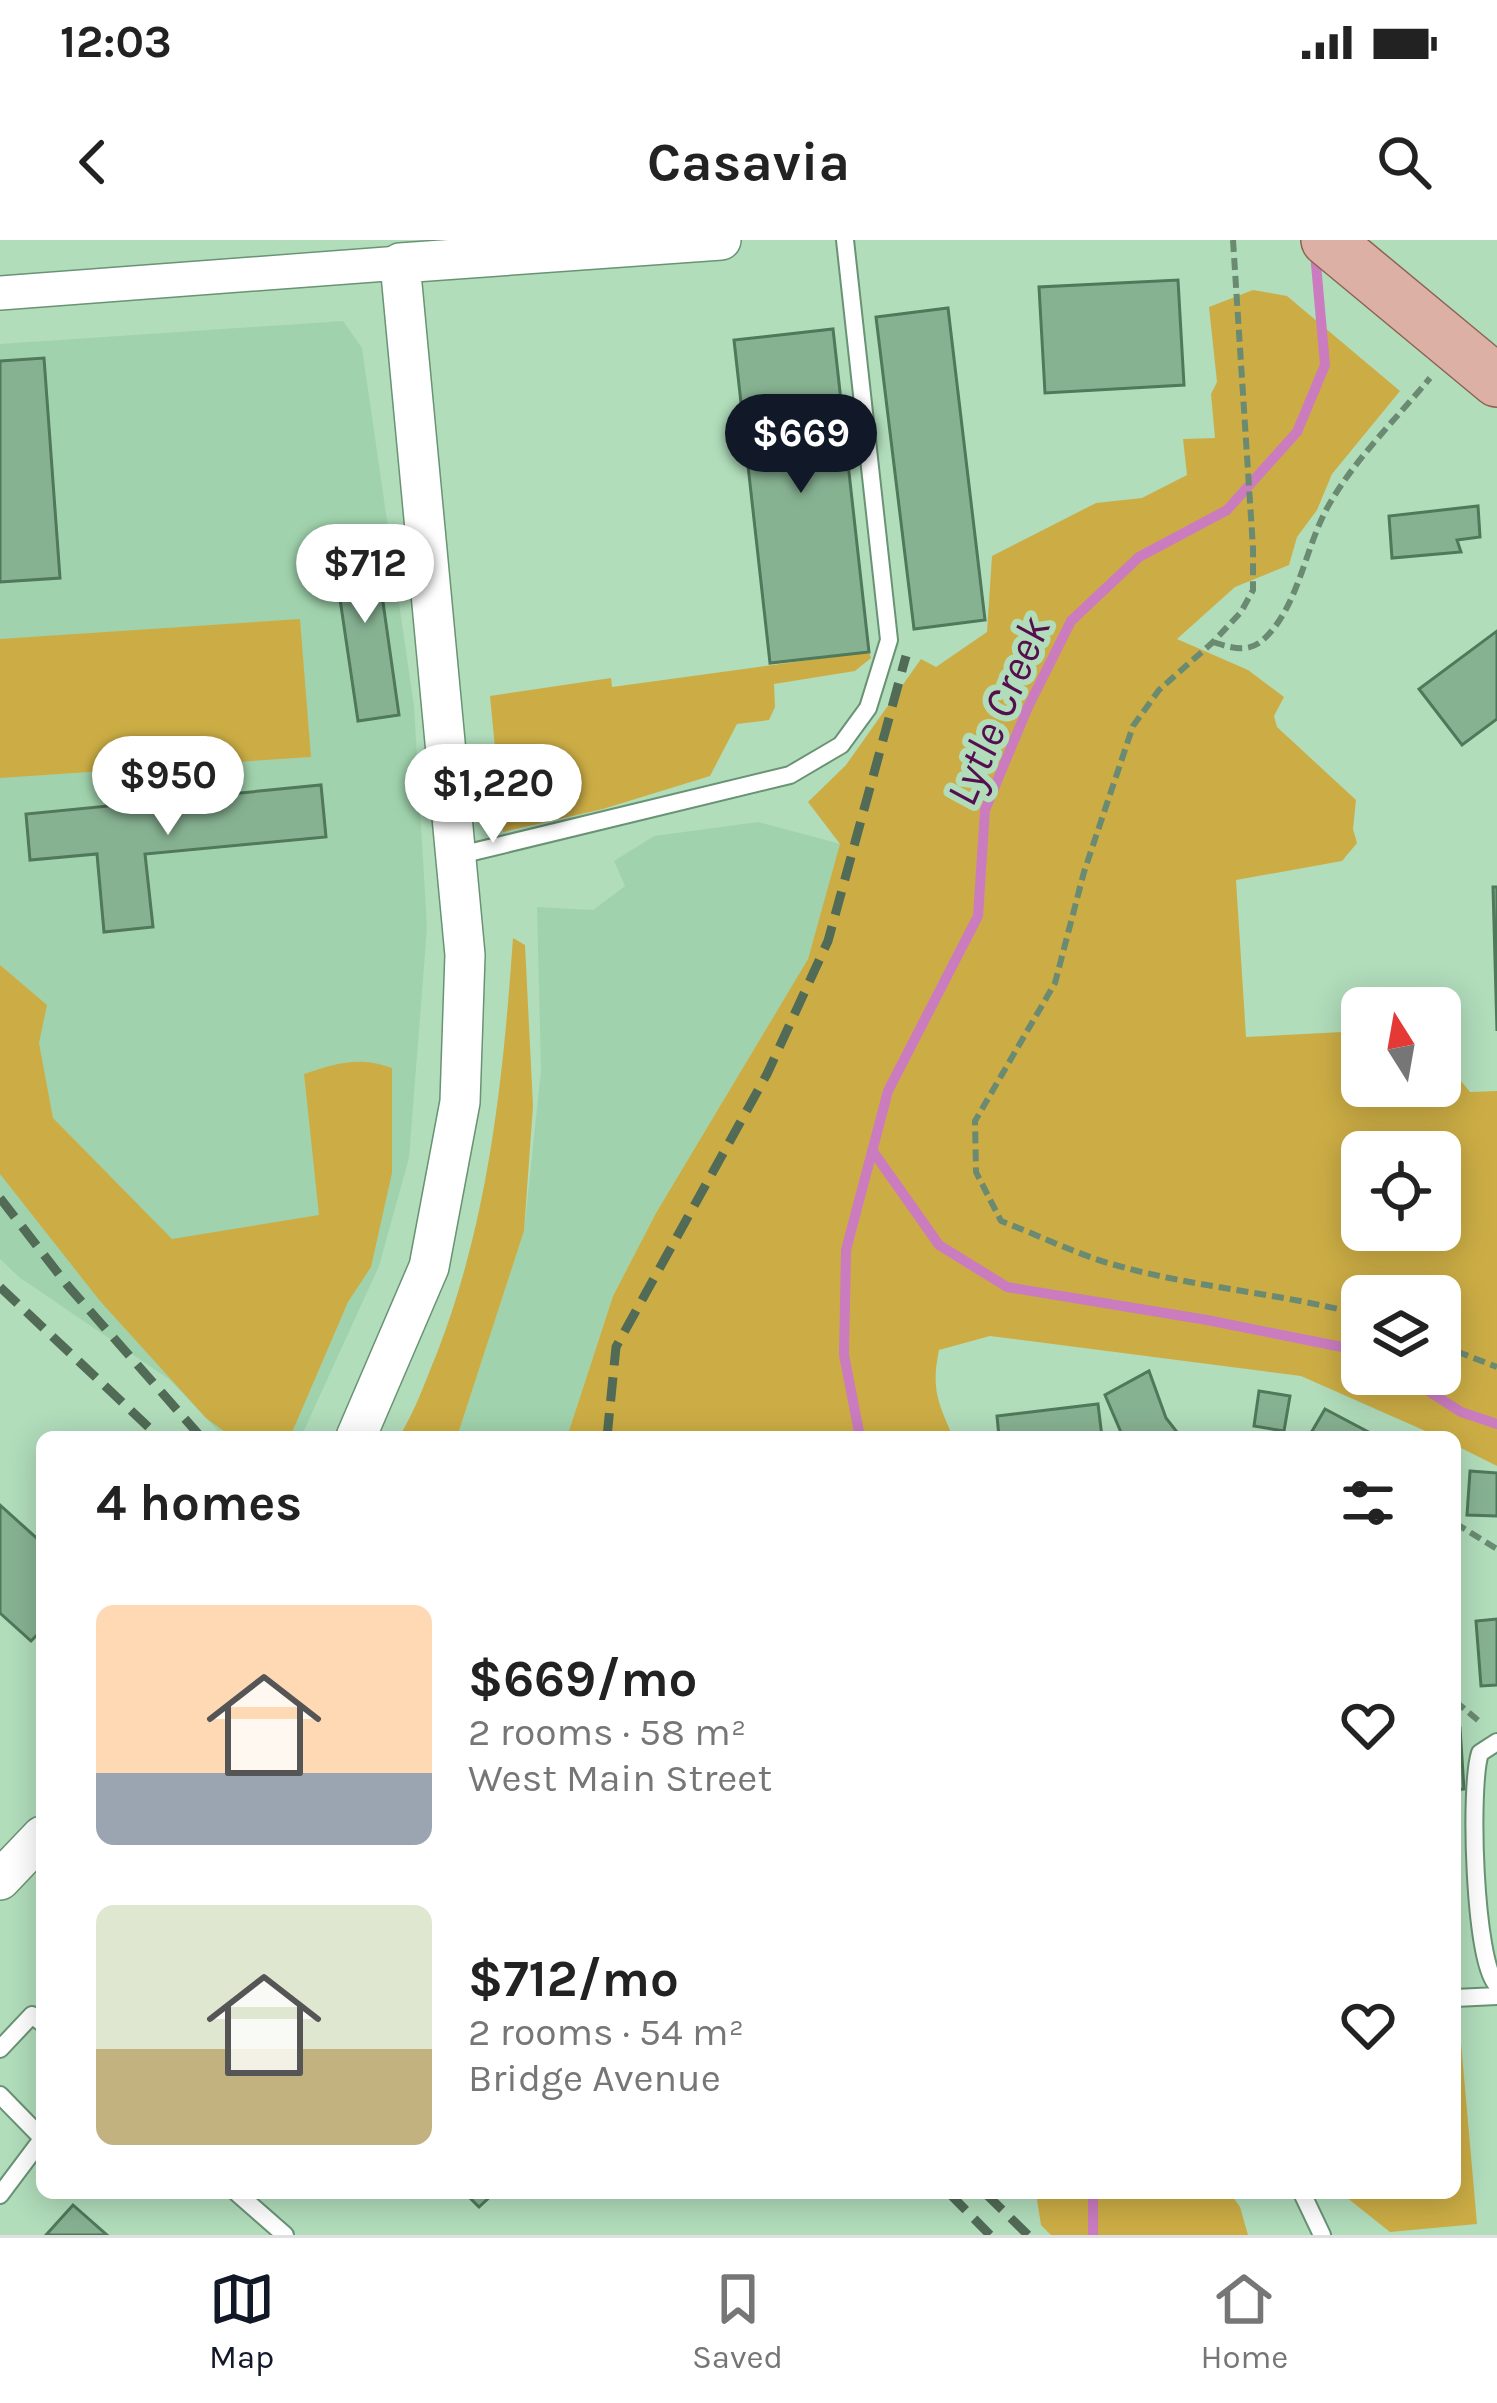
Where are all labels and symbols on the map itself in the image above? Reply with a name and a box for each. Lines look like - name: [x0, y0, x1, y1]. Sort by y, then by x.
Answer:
- pin: $669: [730, 394, 872, 496]
- pin: $712: [294, 524, 436, 626]
- water label: Lytle Creek: [935, 608, 1062, 813]
- pin: $950: [97, 736, 239, 838]
- pin: $1,220: [395, 744, 591, 846]
- north arrow: [1341, 987, 1461, 1107]

